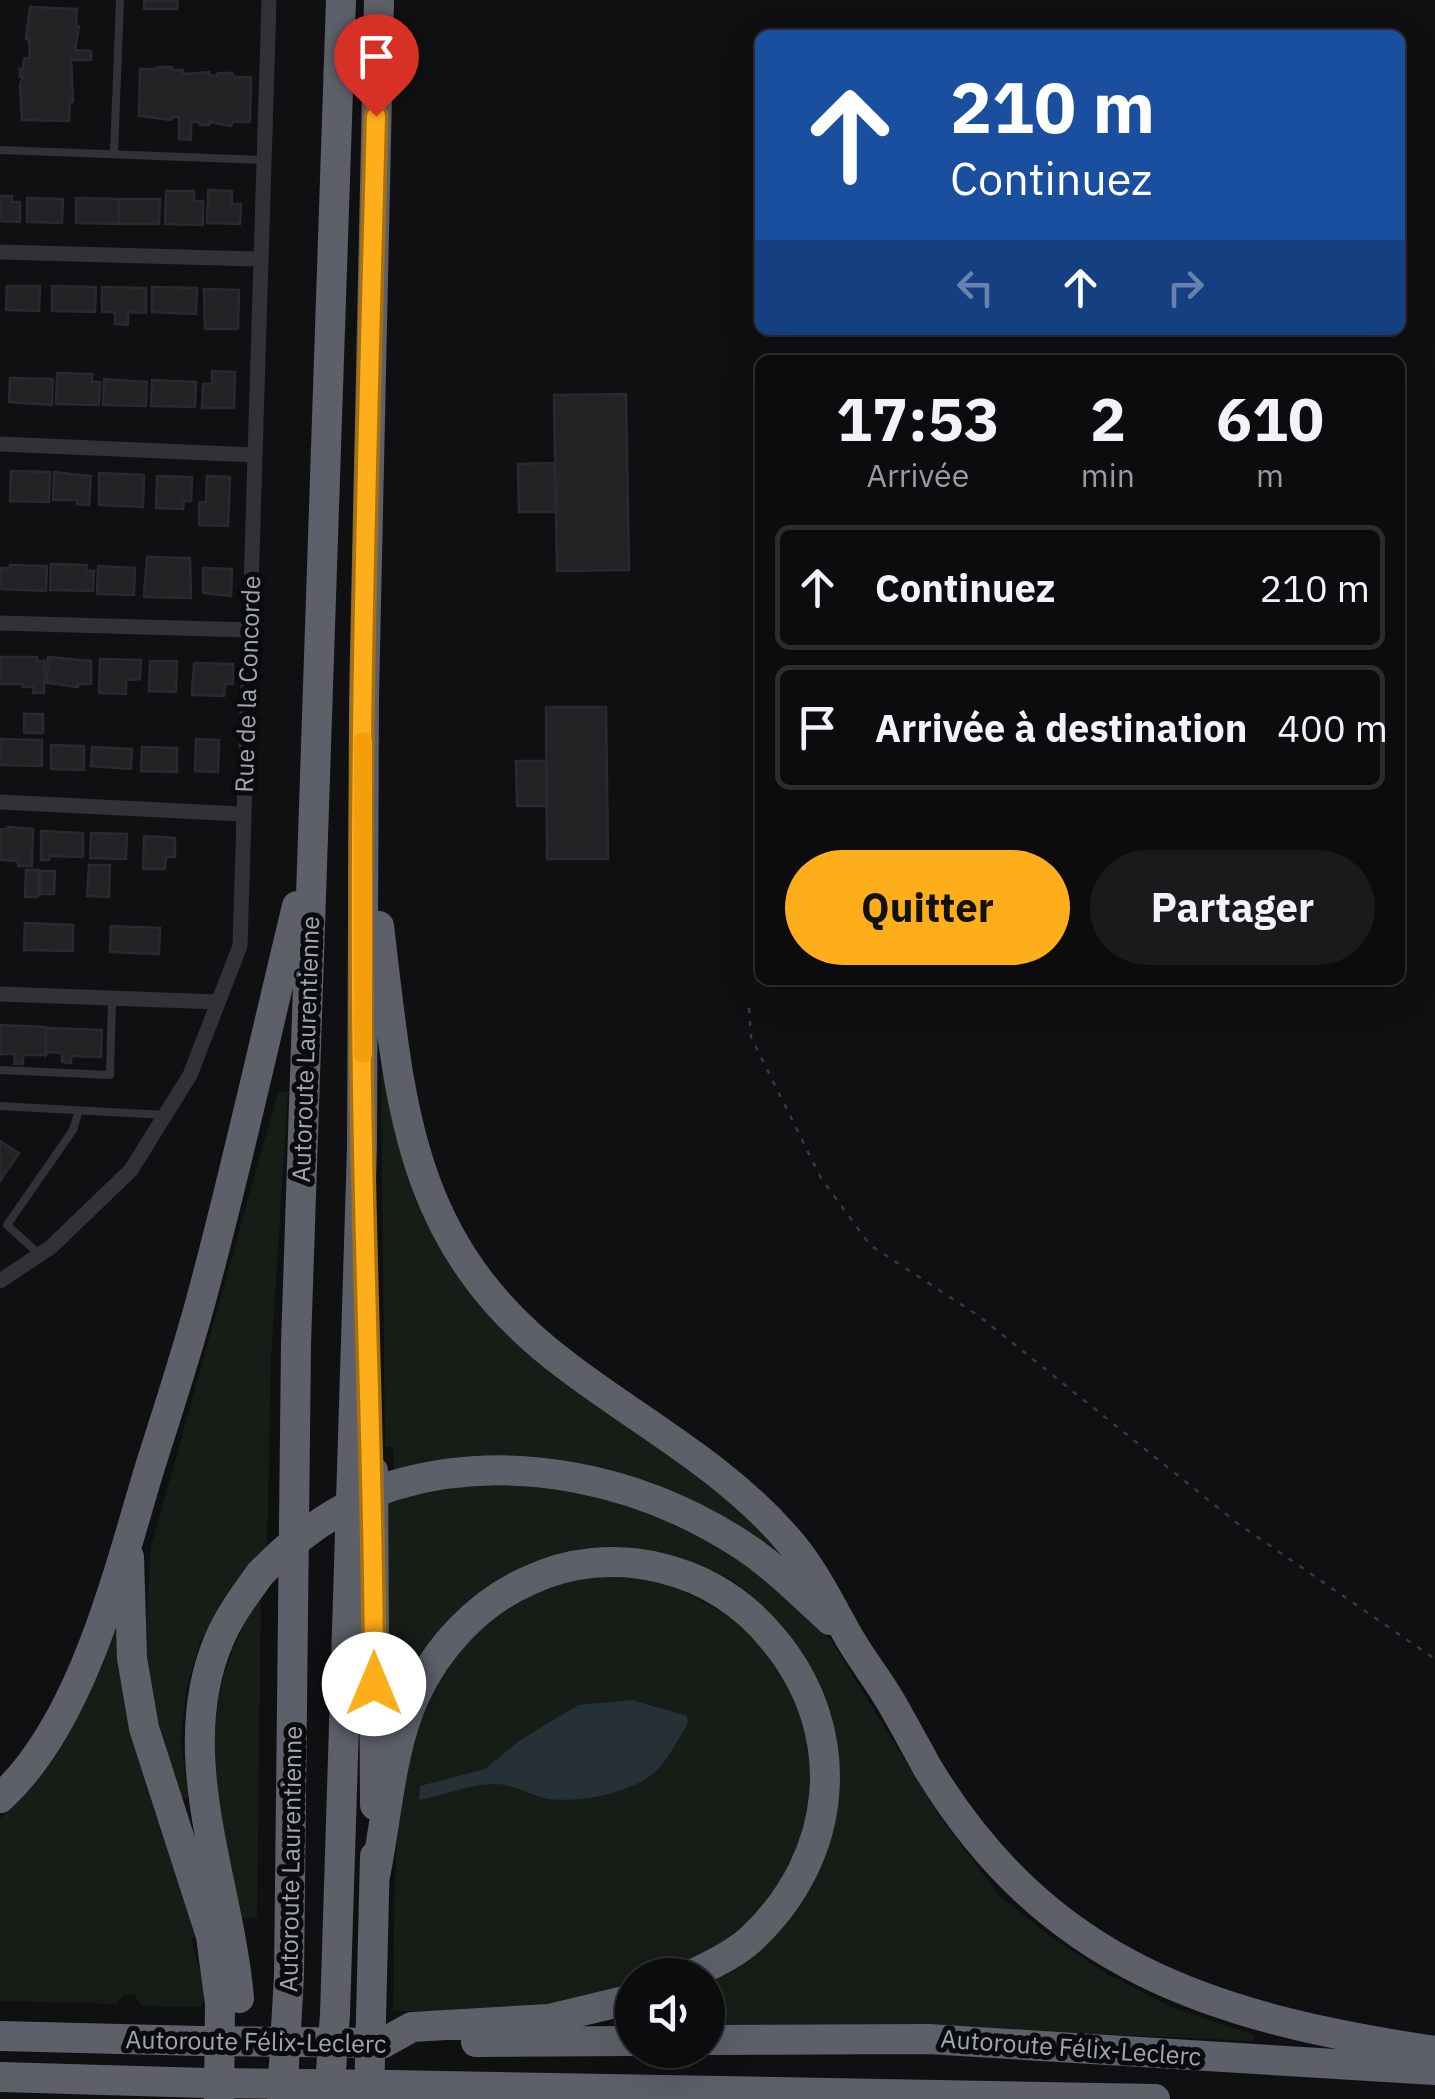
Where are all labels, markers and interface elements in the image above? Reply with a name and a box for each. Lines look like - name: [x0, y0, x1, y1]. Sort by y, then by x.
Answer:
- pin: [334, 14, 419, 117]
- icon: arrive: [349, 29, 404, 84]
- text: 210 m: [950, 61, 1155, 152]
- icon: ahead: [785, 70, 915, 200]
- text: Continuez: [950, 149, 1152, 207]
- icon: left: [948, 260, 1003, 315]
- icon: ahead: [1053, 260, 1108, 315]
- icon: right: [1158, 260, 1213, 315]
- text: 17:53: [836, 379, 1000, 458]
- text: 2: [1090, 379, 1126, 458]
- text: 610: [1216, 379, 1324, 458]
- text: Arrivée: [867, 454, 969, 496]
- text: min: [1081, 454, 1135, 496]
- text: m: [1256, 454, 1284, 496]
- icon: ahead: [790, 560, 845, 615]
- text: Continuez: [875, 563, 1055, 612]
- text: 210 m: [1259, 563, 1370, 612]
- street label: Rue de la Concorde: [227, 575, 267, 793]
- icon: arrive: [790, 700, 845, 755]
- text: Arrivée à destination: [875, 703, 1247, 752]
- text: 400 m: [1277, 703, 1388, 752]
- button: Quitter: [785, 850, 1070, 965]
- button: Partager: [1090, 850, 1375, 965]
- street label: Autoroute Laurentienne: [284, 915, 326, 1183]
- position arrow: [322, 1632, 426, 1736]
- street label: Autoroute Laurentienne: [271, 1726, 309, 1992]
- map controls: [615, 1958, 725, 2068]
- button: sound: [615, 1958, 725, 2068]
- street label: Autoroute Félix-Leclerc: [940, 2021, 1202, 2073]
- street label: Autoroute Félix-Leclerc: [125, 2022, 387, 2060]

